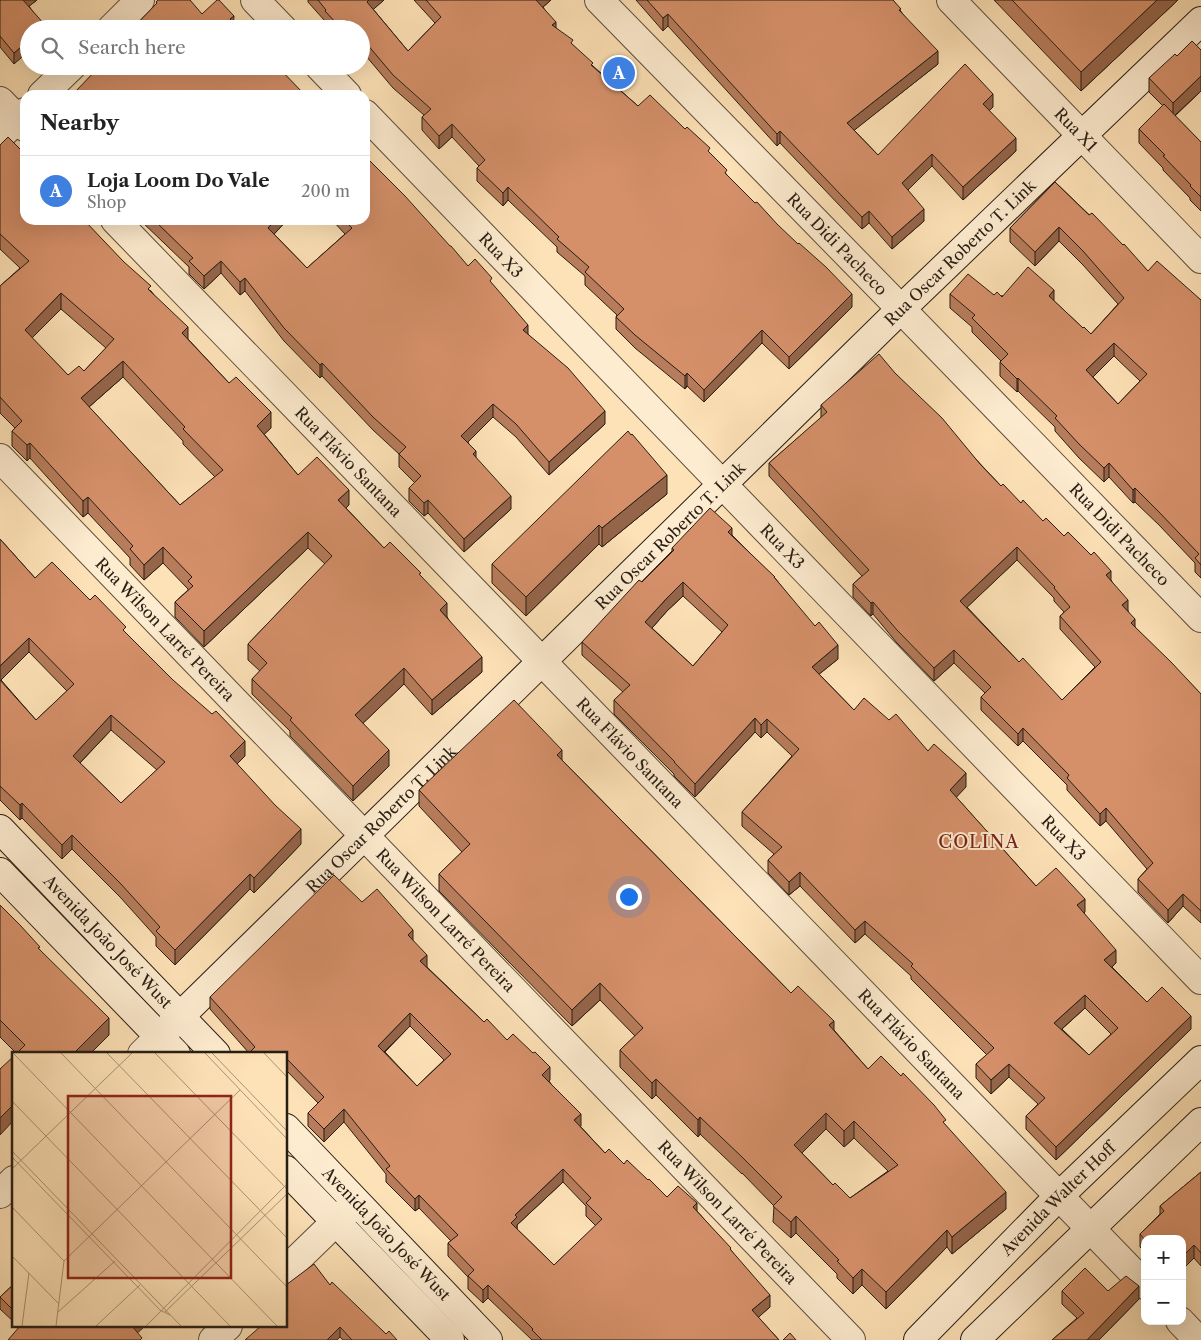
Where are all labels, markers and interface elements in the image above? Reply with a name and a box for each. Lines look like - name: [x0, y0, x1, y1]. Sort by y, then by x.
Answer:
- search box: [20, 20, 370, 75]
- icon: search: [38, 34, 66, 62]
- text: Search here: [78, 36, 186, 59]
- pin: A: [603, 54, 635, 92]
- street label: Rua X1: [1050, 103, 1102, 156]
- text: Nearby: [40, 110, 119, 135]
- text: Loja Loom Do Vale: [87, 169, 270, 192]
- street label: Rua Oscar Roberto T. Link: [880, 175, 1040, 330]
- text: A: [50, 181, 62, 201]
- text: 200 m: [301, 181, 350, 201]
- street label: Rua Didi Pacheco: [783, 189, 892, 299]
- text: Shop: [87, 192, 126, 212]
- street label: Rua X3: [475, 228, 527, 282]
- street label: Rua Flávio Santana: [291, 402, 407, 521]
- street label: Rua Oscar Roberto T. Link: [591, 457, 750, 614]
- street label: Rua Didi Pacheco: [1065, 479, 1174, 590]
- street label: Rua X3: [756, 520, 809, 573]
- street label: Rua Wilson Larré Pereira: [91, 553, 239, 706]
- street label: Rua Flávio Santana: [572, 693, 688, 812]
- street label: Rua Oscar Roberto T. Link: [302, 741, 461, 897]
- street label: Rua X3: [1037, 811, 1090, 865]
- district label: COLINA: [938, 831, 1020, 853]
- street label: Rua Wilson Larré Pereira: [372, 844, 520, 996]
- street label: Avenida João José Wust: [39, 870, 177, 1013]
- your location: [616, 884, 642, 910]
- street label: Rua Flávio Santana: [854, 985, 970, 1103]
- inset map: [12, 1052, 288, 1328]
- street label: Rua Wilson Larré Pereira: [654, 1136, 802, 1289]
- street label: Avenida Walter Hoff: [996, 1136, 1121, 1260]
- street label: Avenida João José Wust: [318, 1162, 455, 1305]
- map controls: [1141, 1235, 1186, 1325]
- button: +: [1141, 1235, 1186, 1280]
- button: −: [1141, 1280, 1186, 1325]

